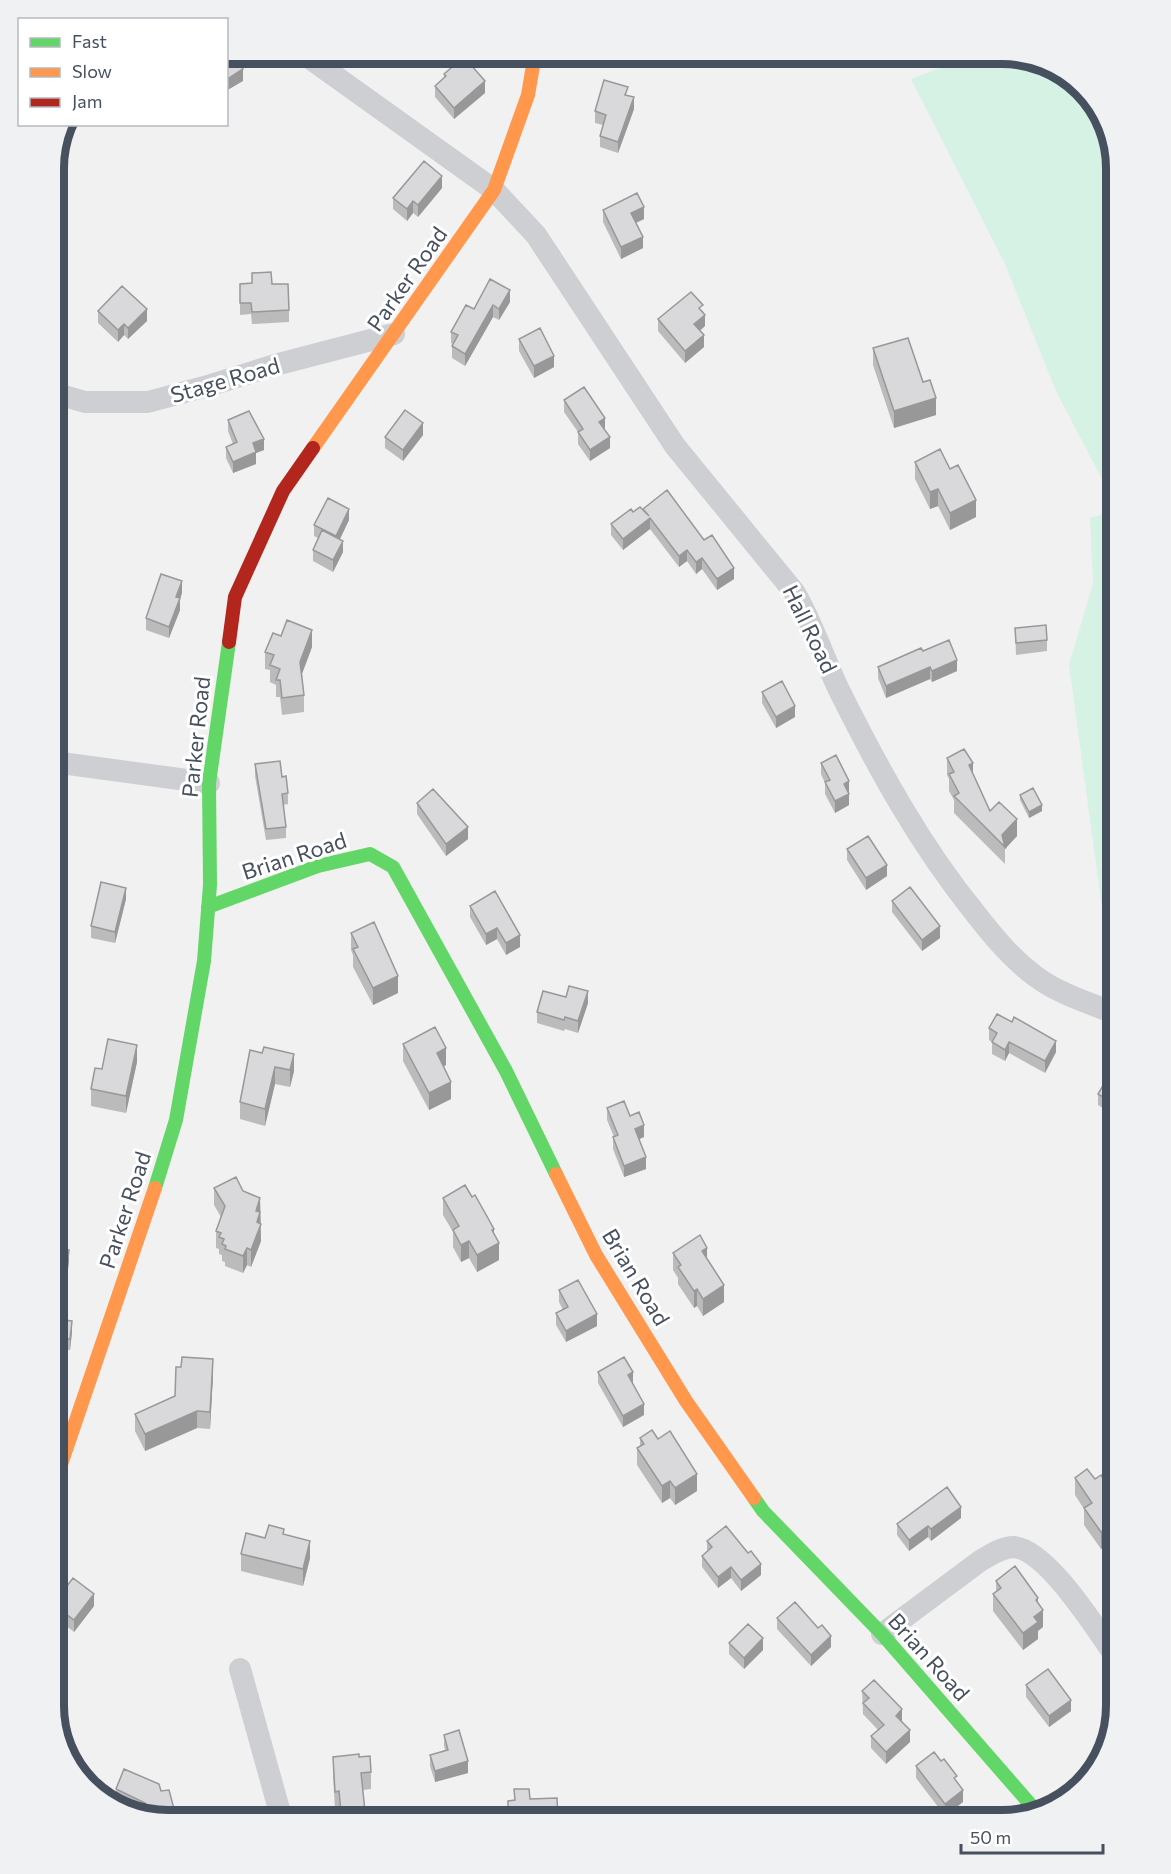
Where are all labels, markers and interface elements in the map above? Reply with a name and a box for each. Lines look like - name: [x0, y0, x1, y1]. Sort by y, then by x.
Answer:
- legend: [18, 18, 228, 126]
- text: Fast: [72, 30, 107, 52]
- text: Slow: [72, 60, 112, 82]
- text: Jam: [72, 90, 102, 112]
- street label: Parker Road: [361, 221, 452, 336]
- street label: Stage Road: [167, 351, 282, 408]
- street label: Hall Road: [778, 580, 843, 677]
- street label: Parker Road: [176, 675, 215, 799]
- street label: Brian Road: [238, 826, 350, 885]
- street label: Parker Road: [93, 1148, 156, 1272]
- street label: Brian Road: [597, 1223, 676, 1330]
- street label: Brian Road: [883, 1607, 976, 1706]
- scale bar: [961, 1817, 1104, 1855]
- text: 50 m: [970, 1826, 1011, 1848]

